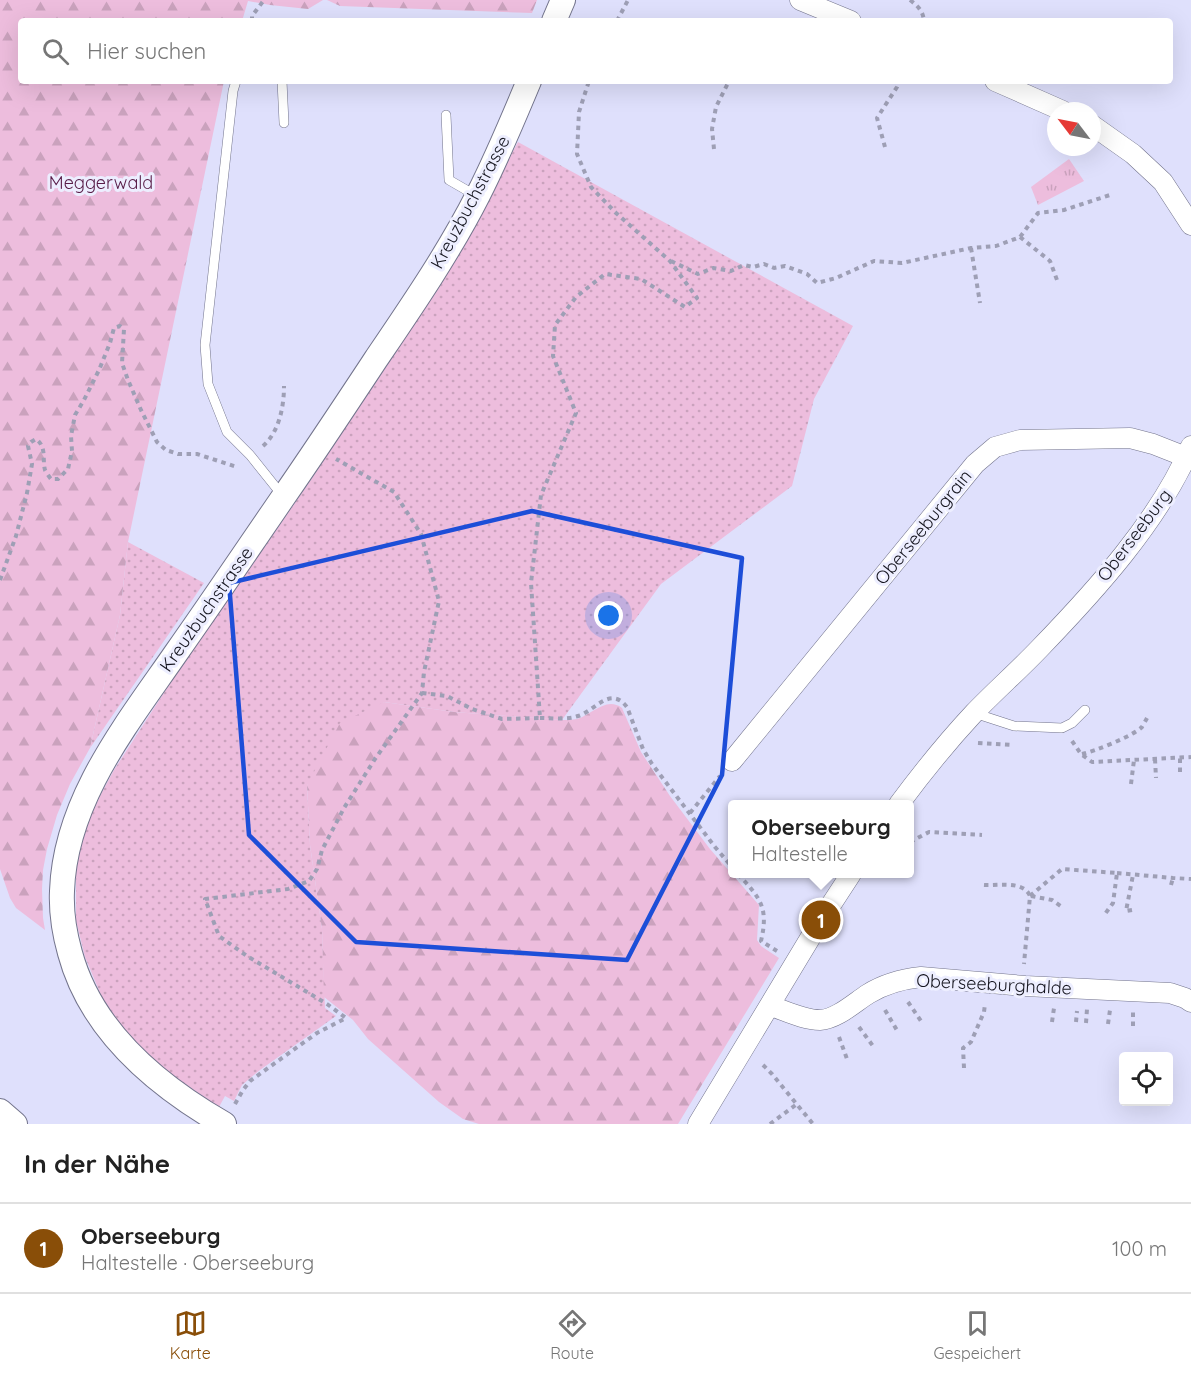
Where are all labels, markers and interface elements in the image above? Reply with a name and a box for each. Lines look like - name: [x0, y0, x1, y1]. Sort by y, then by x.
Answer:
- search box: [18, 18, 1173, 84]
- icon: search: [39, 35, 72, 68]
- text: Hier suchen: [87, 37, 206, 65]
- north arrow: [1047, 102, 1101, 156]
- street label: Kreuzbuchstrasse: [425, 131, 515, 273]
- park label: Meggerwald: [49, 171, 153, 194]
- street label: Oberseeburgrain: [870, 465, 976, 589]
- street label: Oberseeburg: [1092, 484, 1176, 586]
- street label: Kreuzbuchstrasse: [154, 542, 258, 676]
- your location: [594, 601, 623, 630]
- popup: [728, 800, 914, 878]
- text: Oberseeburg: [751, 813, 891, 841]
- text: Haltestelle: [751, 841, 848, 866]
- pin: 1: [802, 898, 840, 942]
- street label: Oberseeburghalde: [916, 968, 1072, 1000]
- map controls: [1119, 1052, 1173, 1106]
- button: locate: [1119, 1052, 1173, 1106]
- text: In der Nähe: [24, 1147, 170, 1180]
- text: Oberseeburg: [81, 1222, 221, 1250]
- text: 1: [40, 1236, 47, 1261]
- text: 100 m: [1112, 1236, 1167, 1261]
- text: Haltestelle · Oberseeburg: [81, 1250, 314, 1275]
- tab: Karte: [170, 1307, 211, 1363]
- tab: Route: [550, 1307, 594, 1363]
- tab: Gespeichert: [933, 1307, 1021, 1363]

